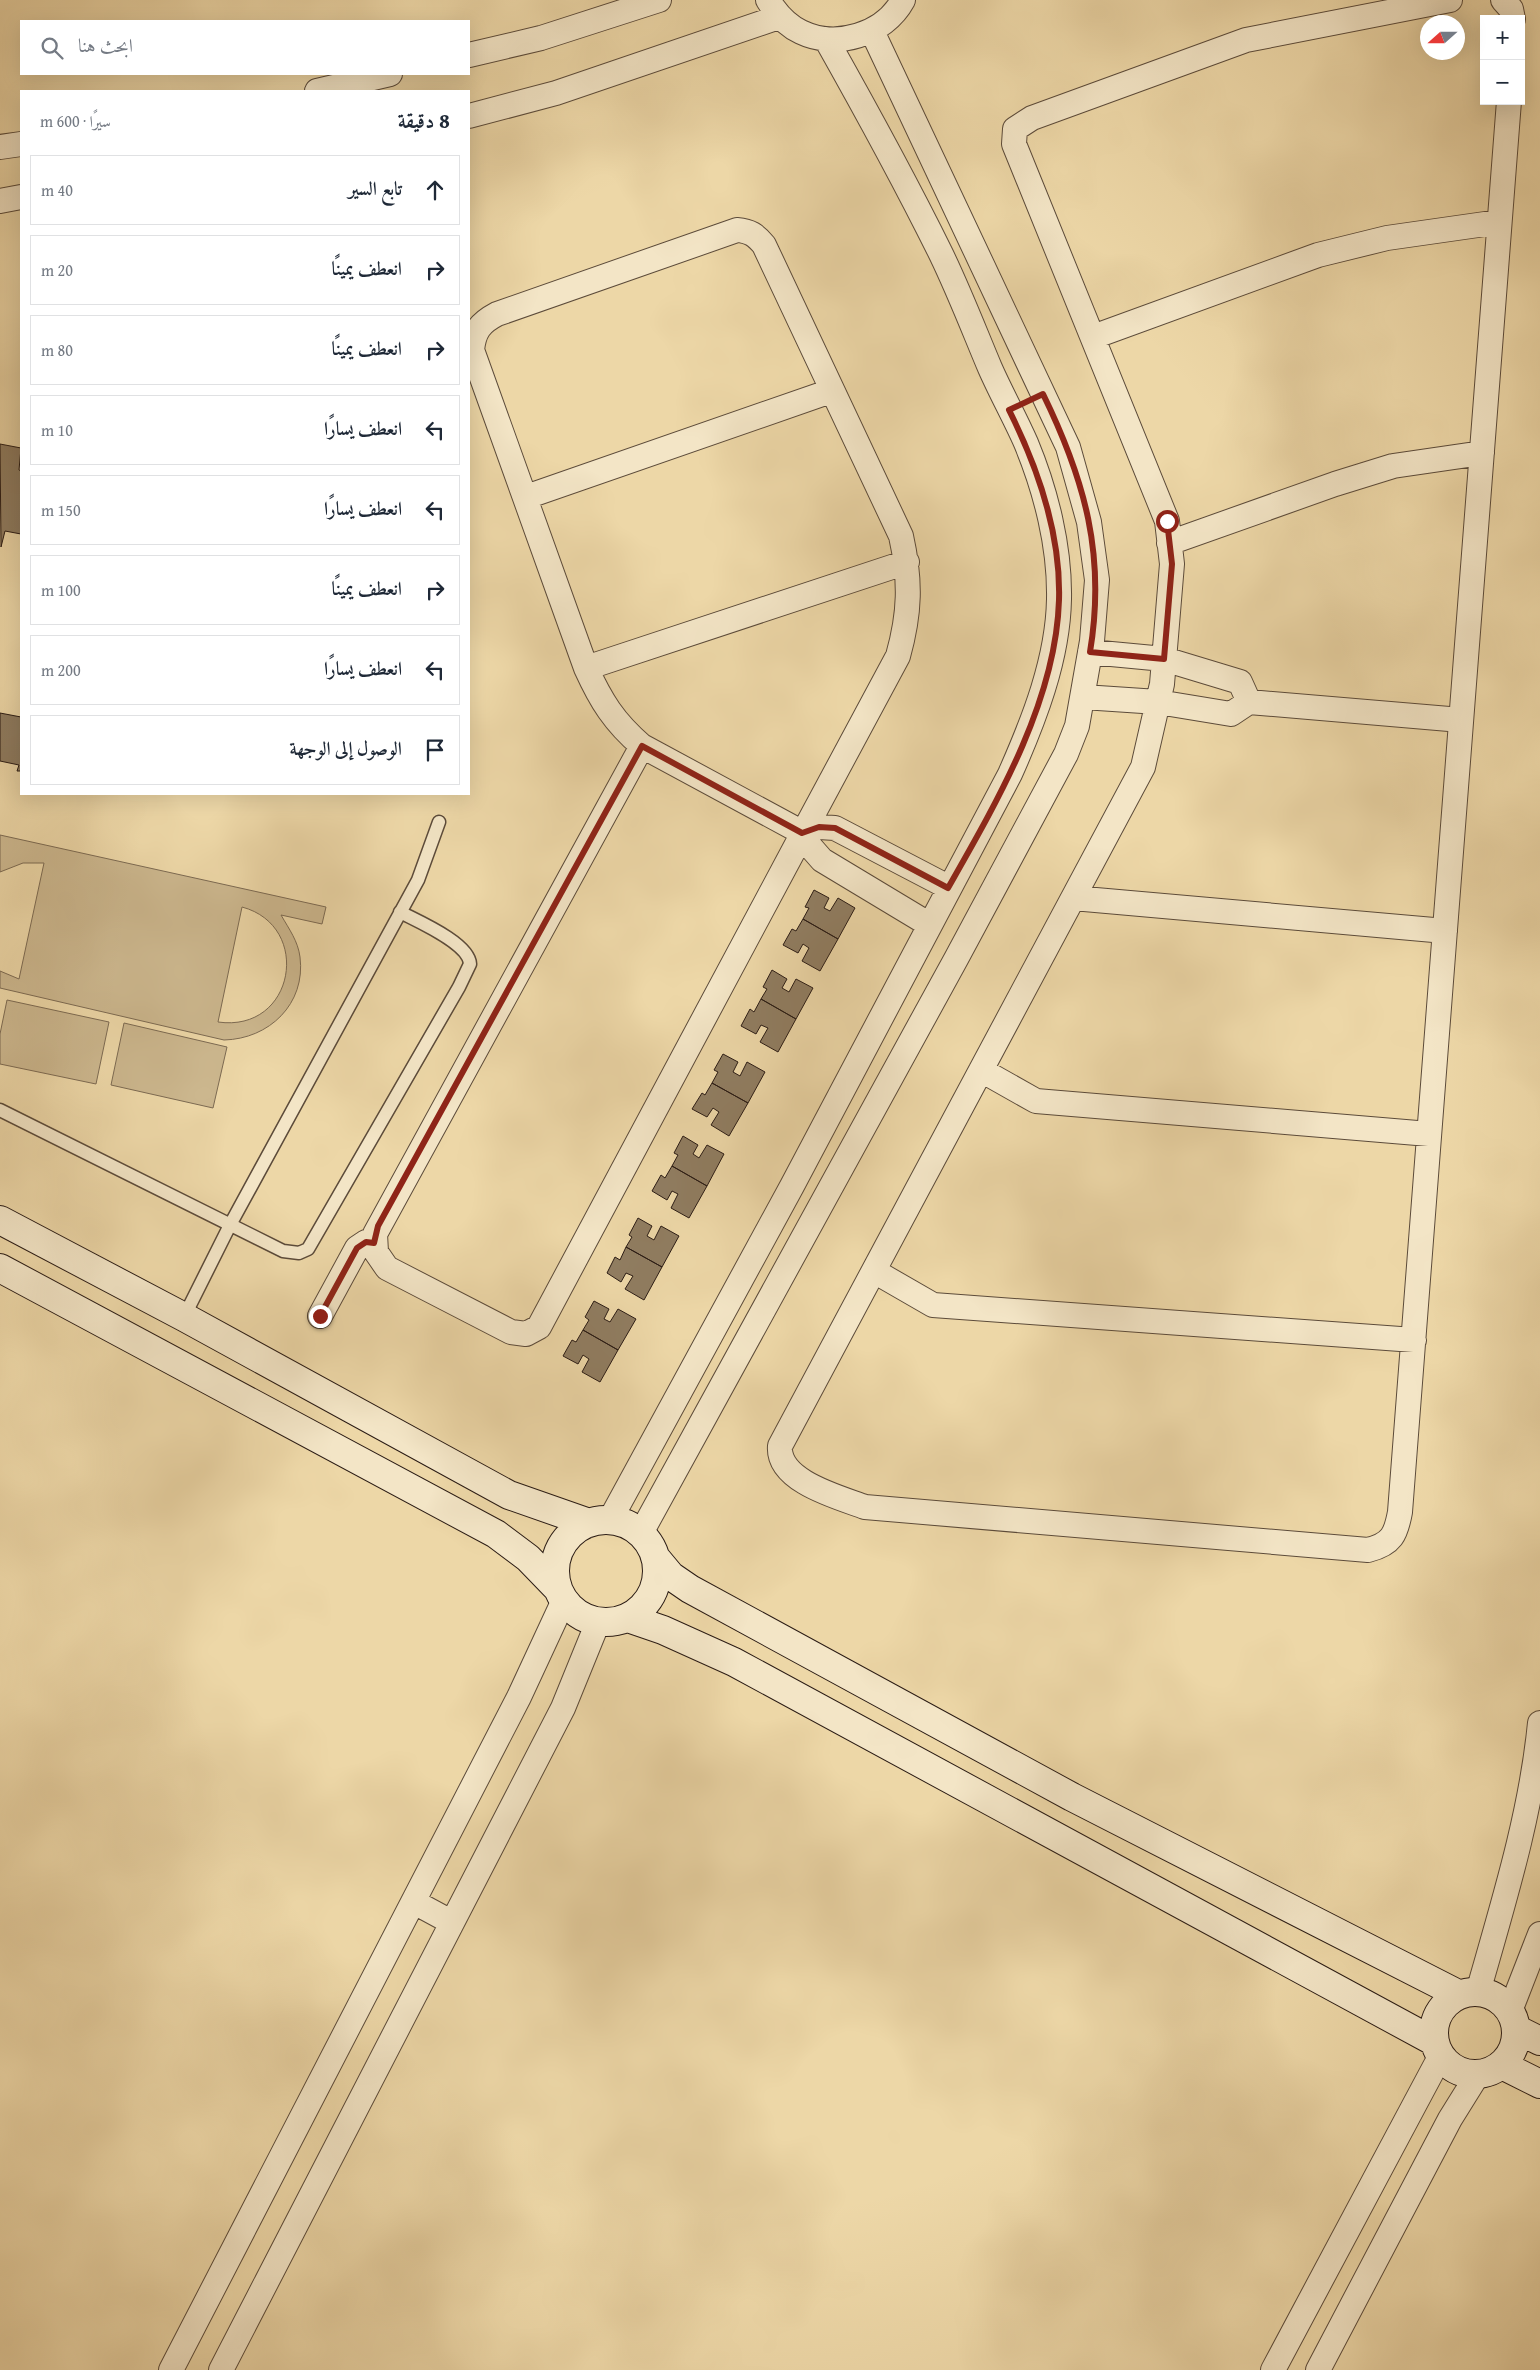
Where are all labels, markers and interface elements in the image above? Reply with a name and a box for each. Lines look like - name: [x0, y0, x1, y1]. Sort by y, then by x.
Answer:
- north arrow: [1420, 15, 1465, 60]
- map controls: [1480, 15, 1525, 105]
- button: +: [1480, 15, 1525, 60]
- search box: [20, 20, 470, 75]
- text: ابحث هنا: [78, 31, 133, 59]
- icon: search: [38, 34, 66, 62]
- button: −: [1480, 60, 1525, 105]
- text: 8 دقيقة: [398, 105, 450, 136]
- text: سيرًا · 600 m: [40, 109, 111, 133]
- text: تابع السير: [348, 174, 402, 202]
- icon: ahead: [421, 176, 449, 204]
- text: 40 m: [41, 178, 73, 202]
- text: انعطف يمينًا: [332, 254, 402, 282]
- icon: right: [421, 256, 449, 284]
- text: 20 m: [41, 258, 73, 282]
- text: انعطف يمينًا: [332, 334, 402, 362]
- icon: right: [421, 336, 449, 364]
- text: 80 m: [41, 338, 73, 362]
- text: انعطف يسارًا: [324, 414, 402, 442]
- icon: left: [421, 416, 449, 444]
- text: 10 m: [41, 418, 73, 442]
- text: انعطف يسارًا: [324, 494, 402, 522]
- icon: left: [421, 496, 449, 524]
- text: 150 m: [41, 498, 81, 522]
- route start: [1156, 510, 1179, 533]
- text: انعطف يمينًا: [332, 574, 402, 602]
- icon: right: [421, 576, 449, 604]
- text: 100 m: [41, 578, 81, 602]
- text: انعطف يسارًا: [324, 654, 402, 682]
- icon: left: [421, 656, 449, 684]
- text: 200 m: [41, 658, 81, 682]
- text: الوصول إلى الوجهة: [290, 734, 402, 762]
- icon: arrive: [421, 736, 449, 764]
- route end: [309, 1305, 332, 1328]

